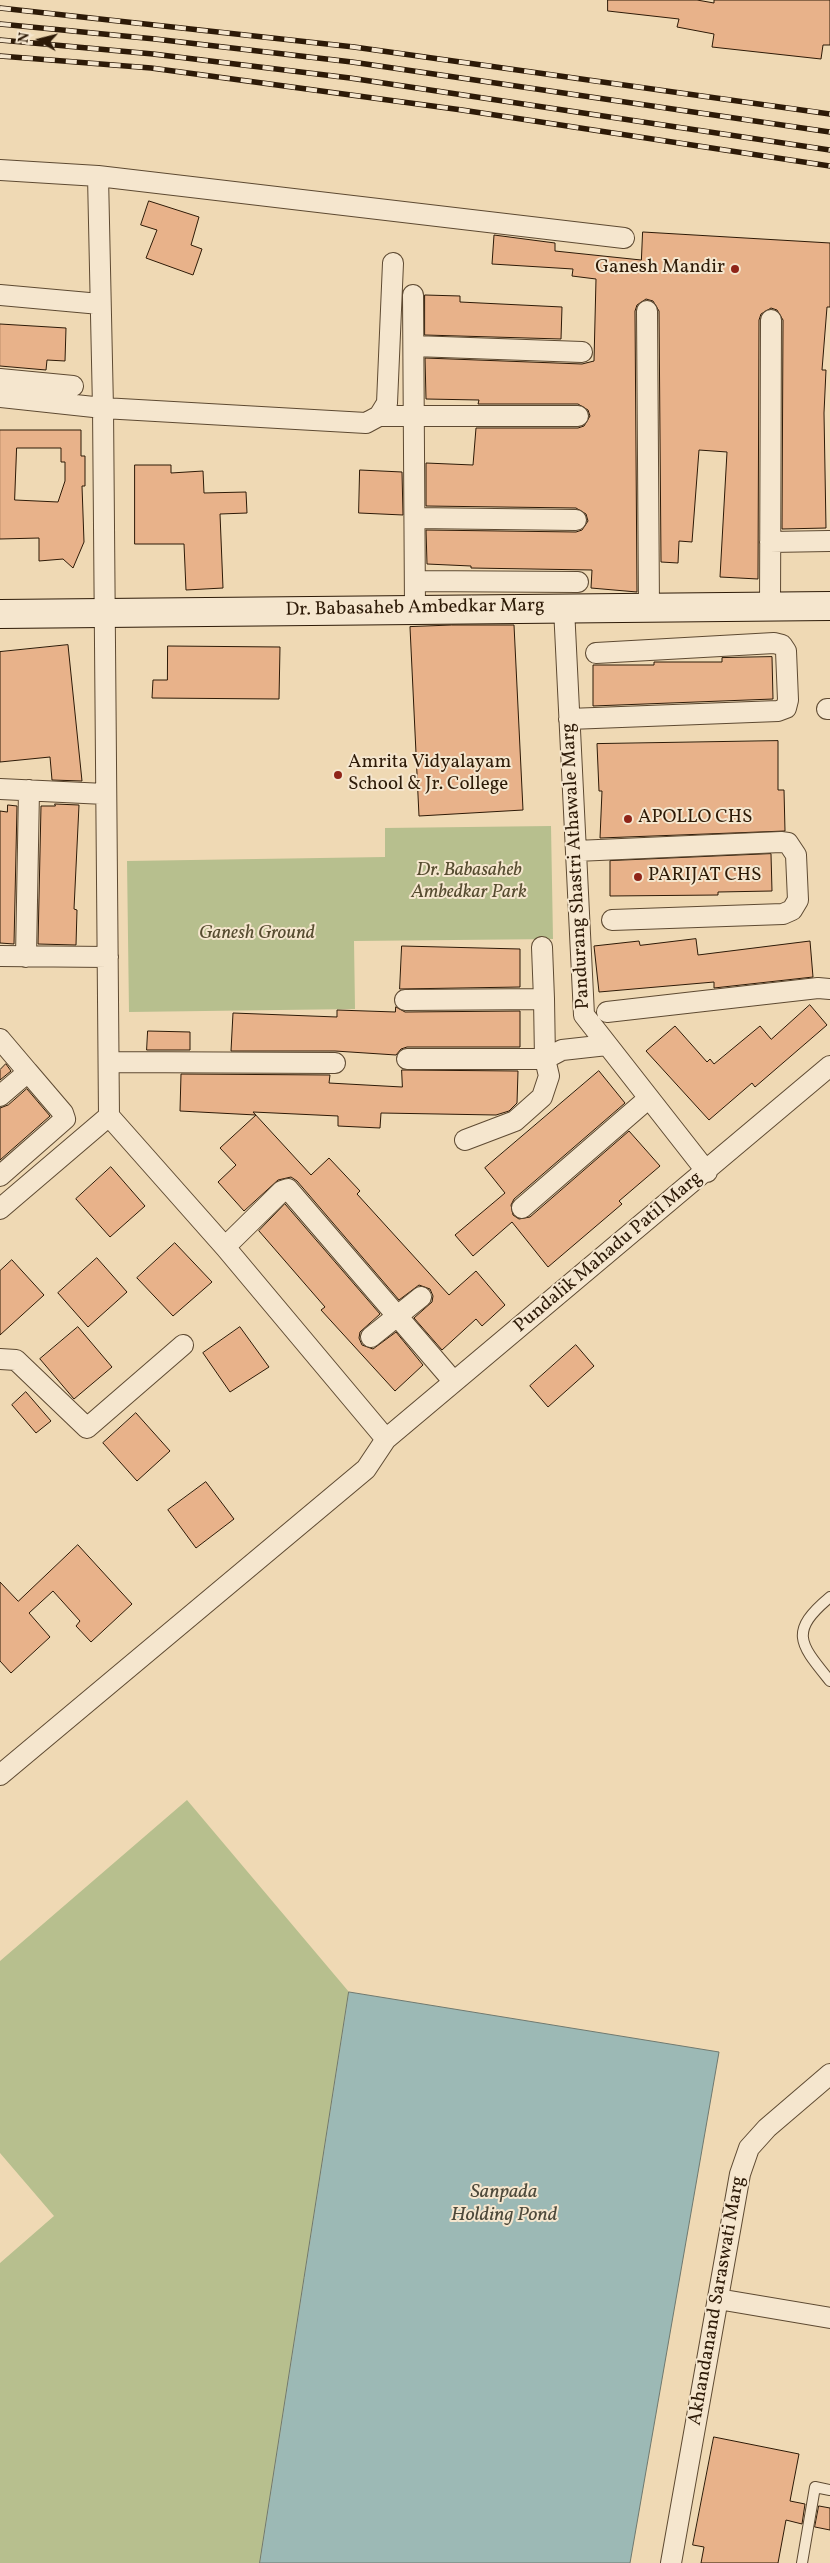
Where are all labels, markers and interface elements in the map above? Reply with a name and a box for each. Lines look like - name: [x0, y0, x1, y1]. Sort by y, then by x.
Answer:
- north arrow: [15, 15, 65, 65]
- text: N: [15, 31, 35, 44]
- place label: Ganesh Mandir: [595, 258, 725, 280]
- marker: Ganesh Mandir: [729, 263, 741, 275]
- street label: Dr. Babasaheb Ambedkar Marg: [285, 595, 545, 623]
- street label: Pandurang Shastri Athawale Marg: [558, 722, 596, 1010]
- place label: Amrita Vidyalayam School & Jr. College: [348, 753, 511, 797]
- marker: Amrita Vidyalayam School & Jr. College: [332, 769, 344, 781]
- place label: APOLLO CHS: [638, 808, 752, 830]
- marker: APOLLO CHS: [622, 813, 634, 825]
- park label: Dr. Babasaheb Ambedkar Park: [411, 861, 527, 905]
- place label: PARIJAT CHS: [648, 866, 762, 888]
- marker: PARIJAT CHS: [632, 871, 644, 883]
- park label: Ganesh Ground: [199, 924, 315, 946]
- street label: Pundalik Mahadu Patil Marg: [510, 1167, 708, 1339]
- street label: Akhandanand Saraswati Marg: [685, 2175, 751, 2427]
- water label: Sanpada Holding Pond: [451, 2181, 557, 2228]

